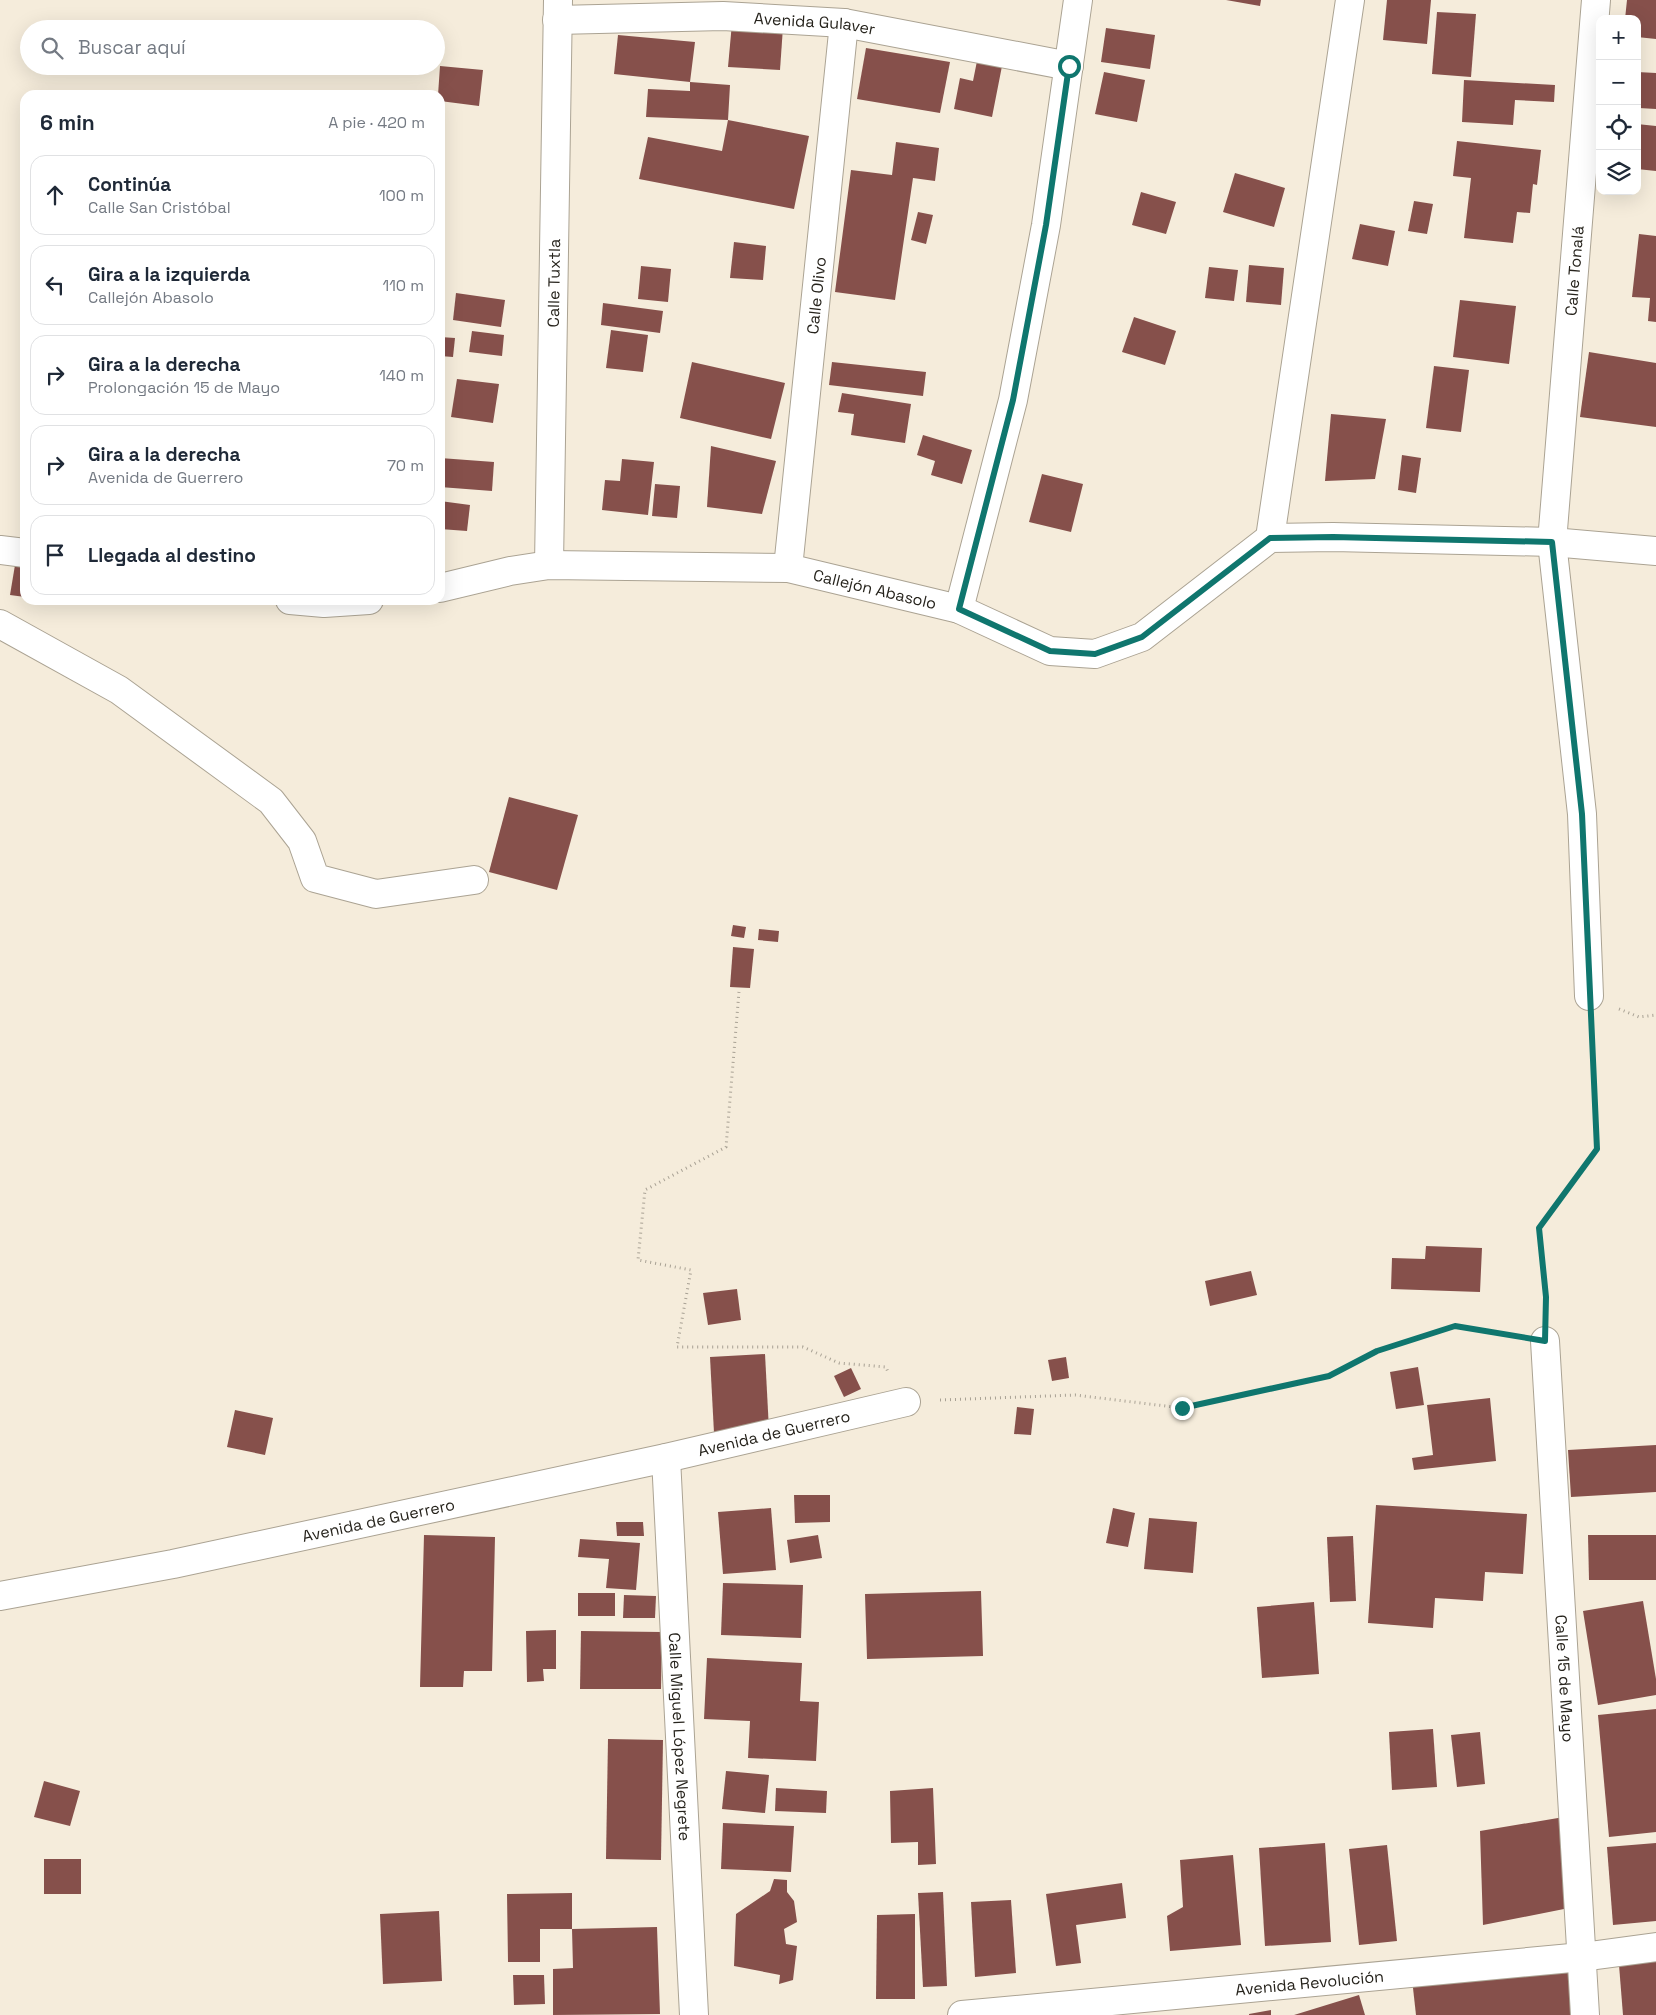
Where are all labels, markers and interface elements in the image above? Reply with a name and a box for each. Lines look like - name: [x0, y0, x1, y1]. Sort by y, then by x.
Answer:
- street label: Avenida Gulaver: [753, 8, 877, 40]
- map controls: [1596, 15, 1641, 195]
- button: +: [1596, 15, 1641, 60]
- search box: [20, 20, 445, 75]
- icon: search: [38, 34, 66, 62]
- text: Buscar aquí: [78, 35, 186, 60]
- route start: [1058, 55, 1081, 78]
- button: −: [1596, 60, 1641, 105]
- button: locate: [1596, 105, 1641, 150]
- text: 6 min: [40, 109, 95, 136]
- text: A pie · 420 m: [328, 112, 425, 133]
- button: layers: [1596, 150, 1641, 195]
- text: Continúa: [88, 172, 171, 197]
- icon: ahead: [41, 181, 69, 209]
- text: 100 m: [379, 185, 424, 206]
- text: Calle San Cristóbal: [88, 197, 231, 218]
- street label: Calle Tonalá: [1560, 225, 1589, 317]
- street label: Calle Tuxtla: [543, 239, 565, 327]
- street label: Calle Olivo: [802, 256, 831, 335]
- text: Gira a la izquierda: [88, 262, 250, 287]
- icon: left: [41, 271, 69, 299]
- text: 110 m: [382, 275, 424, 296]
- text: Callejón Abasolo: [88, 287, 214, 308]
- text: Gira a la derecha: [88, 352, 240, 377]
- icon: right: [41, 361, 69, 389]
- text: 140 m: [379, 365, 424, 386]
- text: Prolongación 15 de Mayo: [88, 377, 280, 398]
- text: Gira a la derecha: [88, 442, 240, 467]
- icon: right: [41, 451, 69, 479]
- text: 70 m: [387, 455, 424, 476]
- text: Avenida de Guerrero: [88, 467, 244, 488]
- icon: arrive: [41, 541, 69, 569]
- text: Llegada al destino: [88, 543, 256, 568]
- street label: Callejón Abasolo: [811, 564, 939, 614]
- route end: [1171, 1397, 1194, 1420]
- street label: Avenida de Guerrero: [696, 1405, 852, 1461]
- street label: Avenida de Guerrero: [300, 1494, 457, 1547]
- street label: Calle 15 de Mayo: [1550, 1614, 1579, 1743]
- street label: Calle Miguel López Negrete: [664, 1632, 695, 1841]
- street label: Avenida Revolución: [1234, 1966, 1385, 2000]

